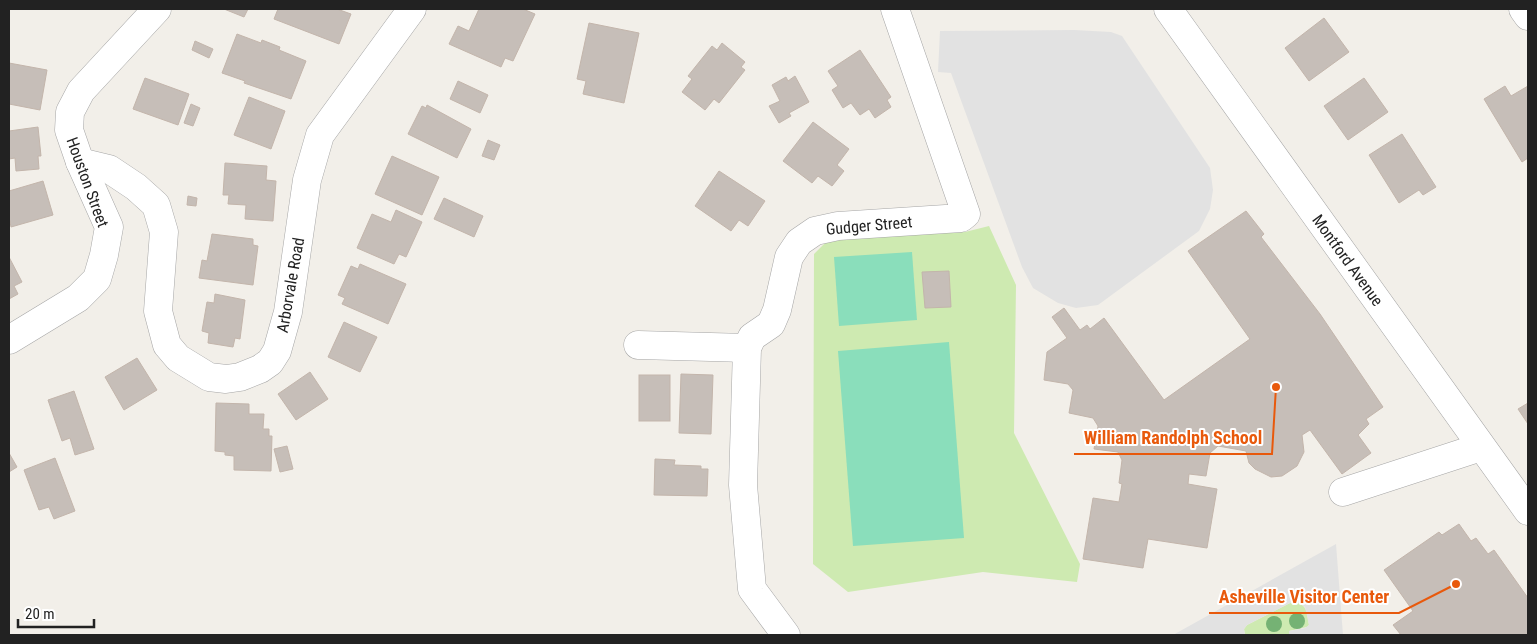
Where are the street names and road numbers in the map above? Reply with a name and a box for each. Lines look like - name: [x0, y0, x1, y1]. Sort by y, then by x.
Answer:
- street label: Houston Street: [62, 135, 113, 230]
- street label: Montford Avenue: [1308, 211, 1387, 310]
- street label: Gudger Street: [825, 212, 913, 239]
- street label: Arborvale Road: [273, 236, 308, 334]

